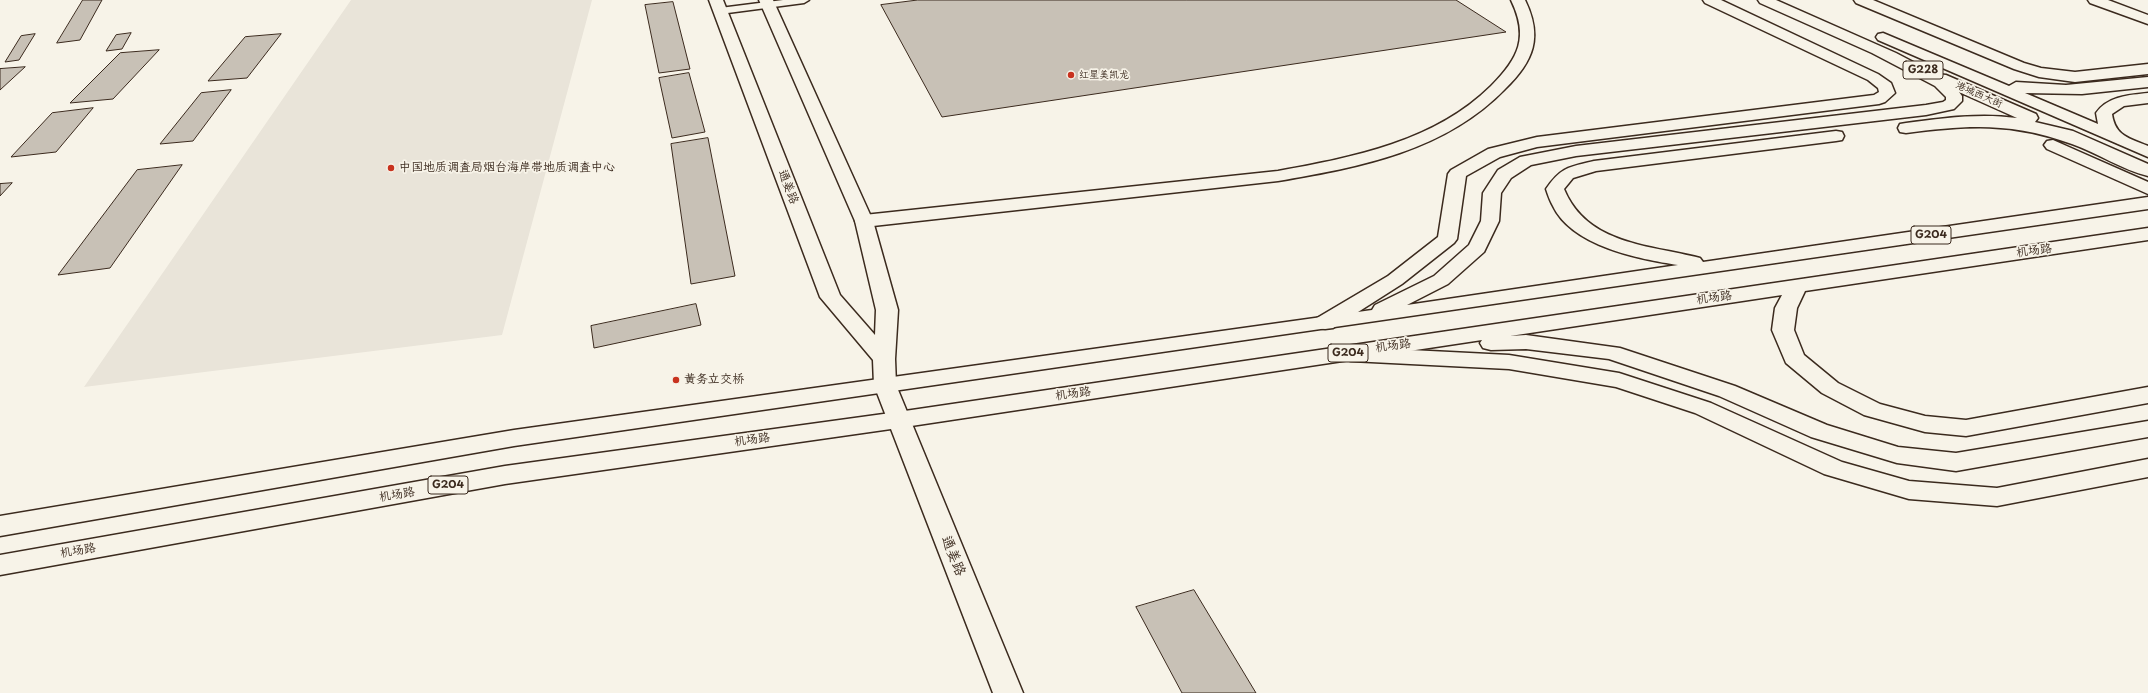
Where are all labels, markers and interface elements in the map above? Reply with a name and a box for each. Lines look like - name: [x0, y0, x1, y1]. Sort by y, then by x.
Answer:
- road number: G228: [1903, 61, 1943, 79]
- place label: 红星美凯龙: [1079, 69, 1129, 81]
- marker: 红星美凯龙: [1066, 70, 1076, 80]
- street label: 港城西大街: [1954, 79, 2004, 111]
- place label: 中国地质调查局烟台海岸带地质调查中心: [399, 161, 615, 175]
- marker: 中国地质调查局烟台海岸带地质调查中心: [386, 163, 396, 173]
- street label: 通姜路: [775, 168, 801, 206]
- road number: G204: [1911, 226, 1951, 244]
- street label: 机场路: [2015, 241, 2053, 261]
- street label: 机场路: [1695, 288, 1733, 308]
- street label: 机场路: [1374, 336, 1412, 356]
- road number: G204: [1328, 344, 1368, 362]
- place label: 黄务立交桥: [684, 373, 744, 387]
- marker: 黄务立交桥: [671, 375, 681, 385]
- street label: 机场路: [1054, 384, 1092, 404]
- street label: 机场路: [733, 430, 771, 450]
- road number: G204: [428, 476, 468, 494]
- street label: 机场路: [378, 485, 416, 505]
- street label: 通姜路: [937, 533, 969, 579]
- street label: 机场路: [59, 541, 97, 561]

